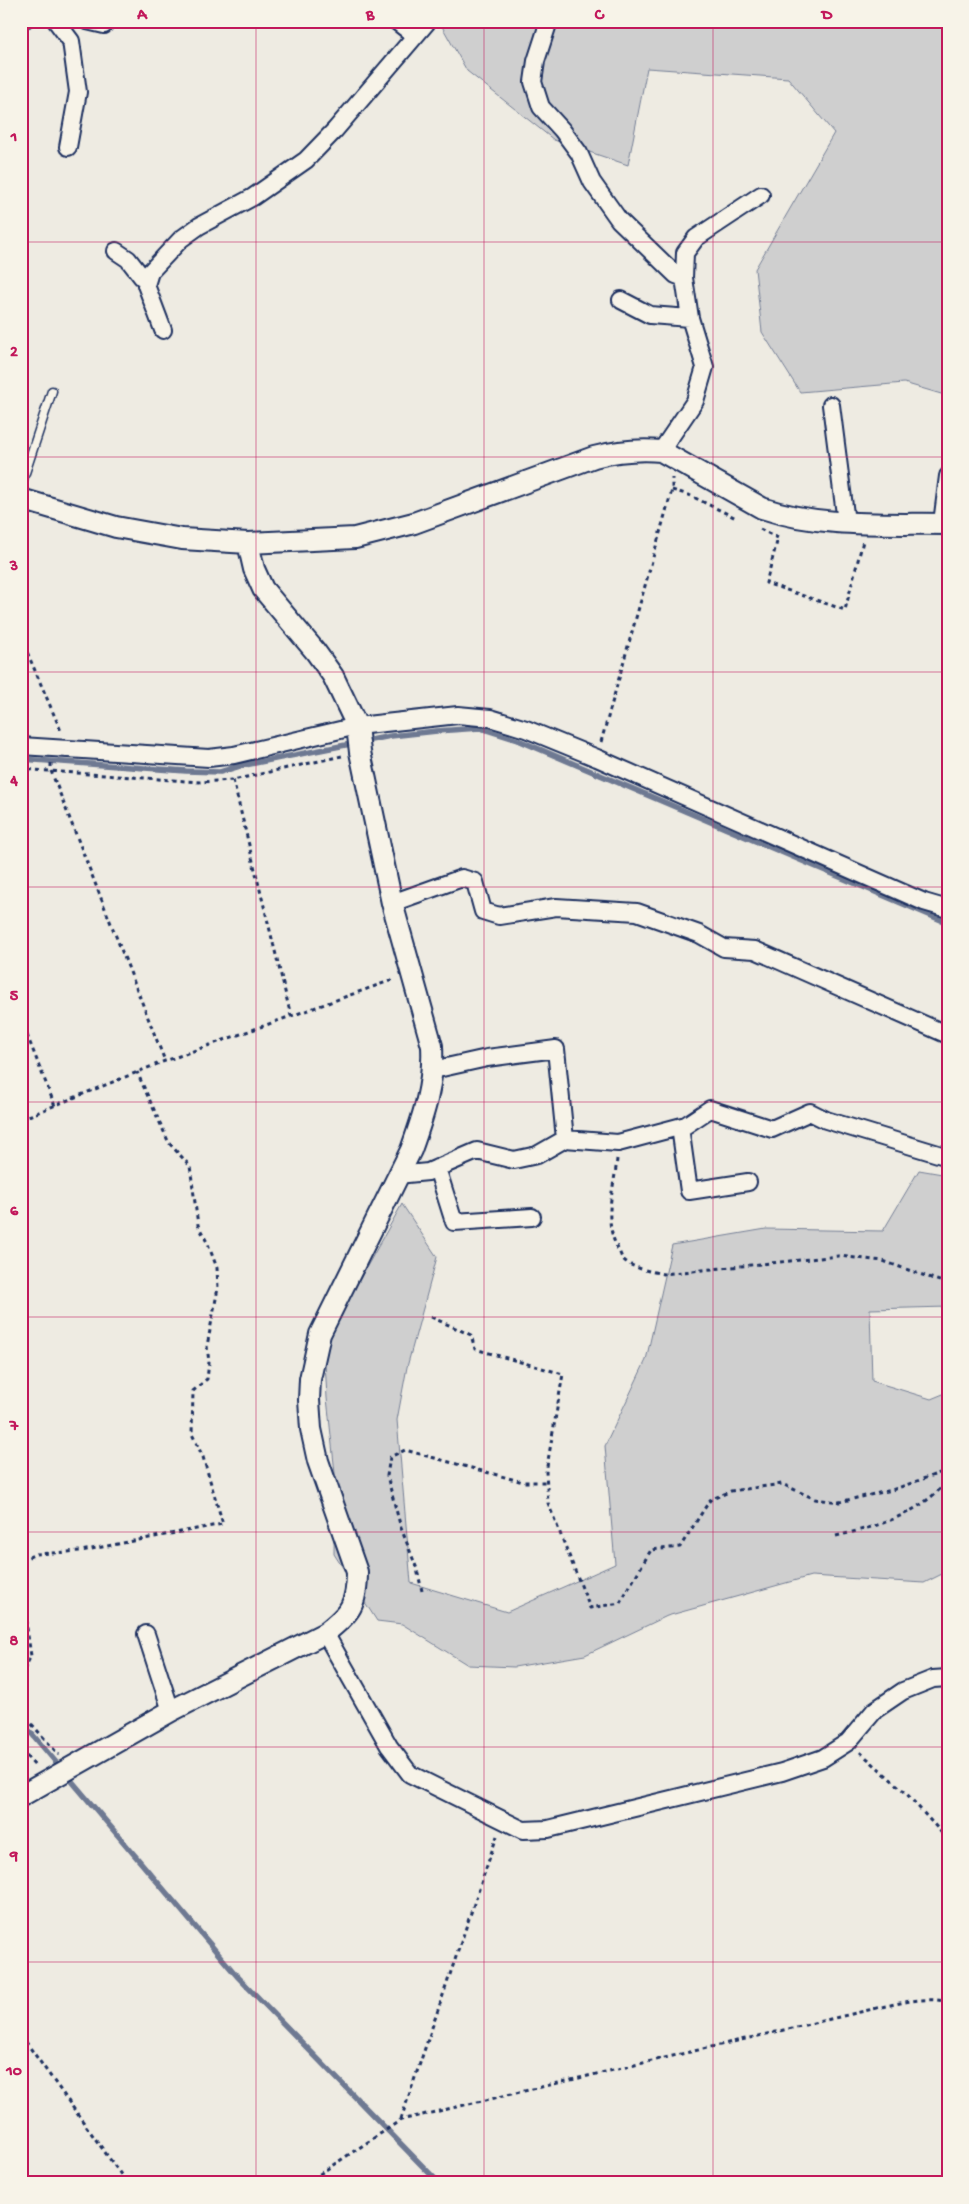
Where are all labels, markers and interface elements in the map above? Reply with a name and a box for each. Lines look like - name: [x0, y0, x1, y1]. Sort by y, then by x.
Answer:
- text: A: [136, 7, 148, 26]
- text: B: [365, 7, 375, 26]
- text: C: [594, 7, 605, 26]
- text: D: [820, 7, 833, 26]
- text: 1: [10, 129, 17, 148]
- text: 2: [10, 344, 18, 363]
- text: 3: [9, 558, 18, 577]
- text: 4: [9, 773, 18, 792]
- text: 5: [10, 988, 19, 1007]
- text: 6: [10, 1203, 19, 1222]
- text: 7: [9, 1418, 19, 1437]
- text: 8: [10, 1633, 19, 1652]
- text: 9: [9, 1848, 18, 1867]
- text: 10: [5, 2063, 22, 2082]

